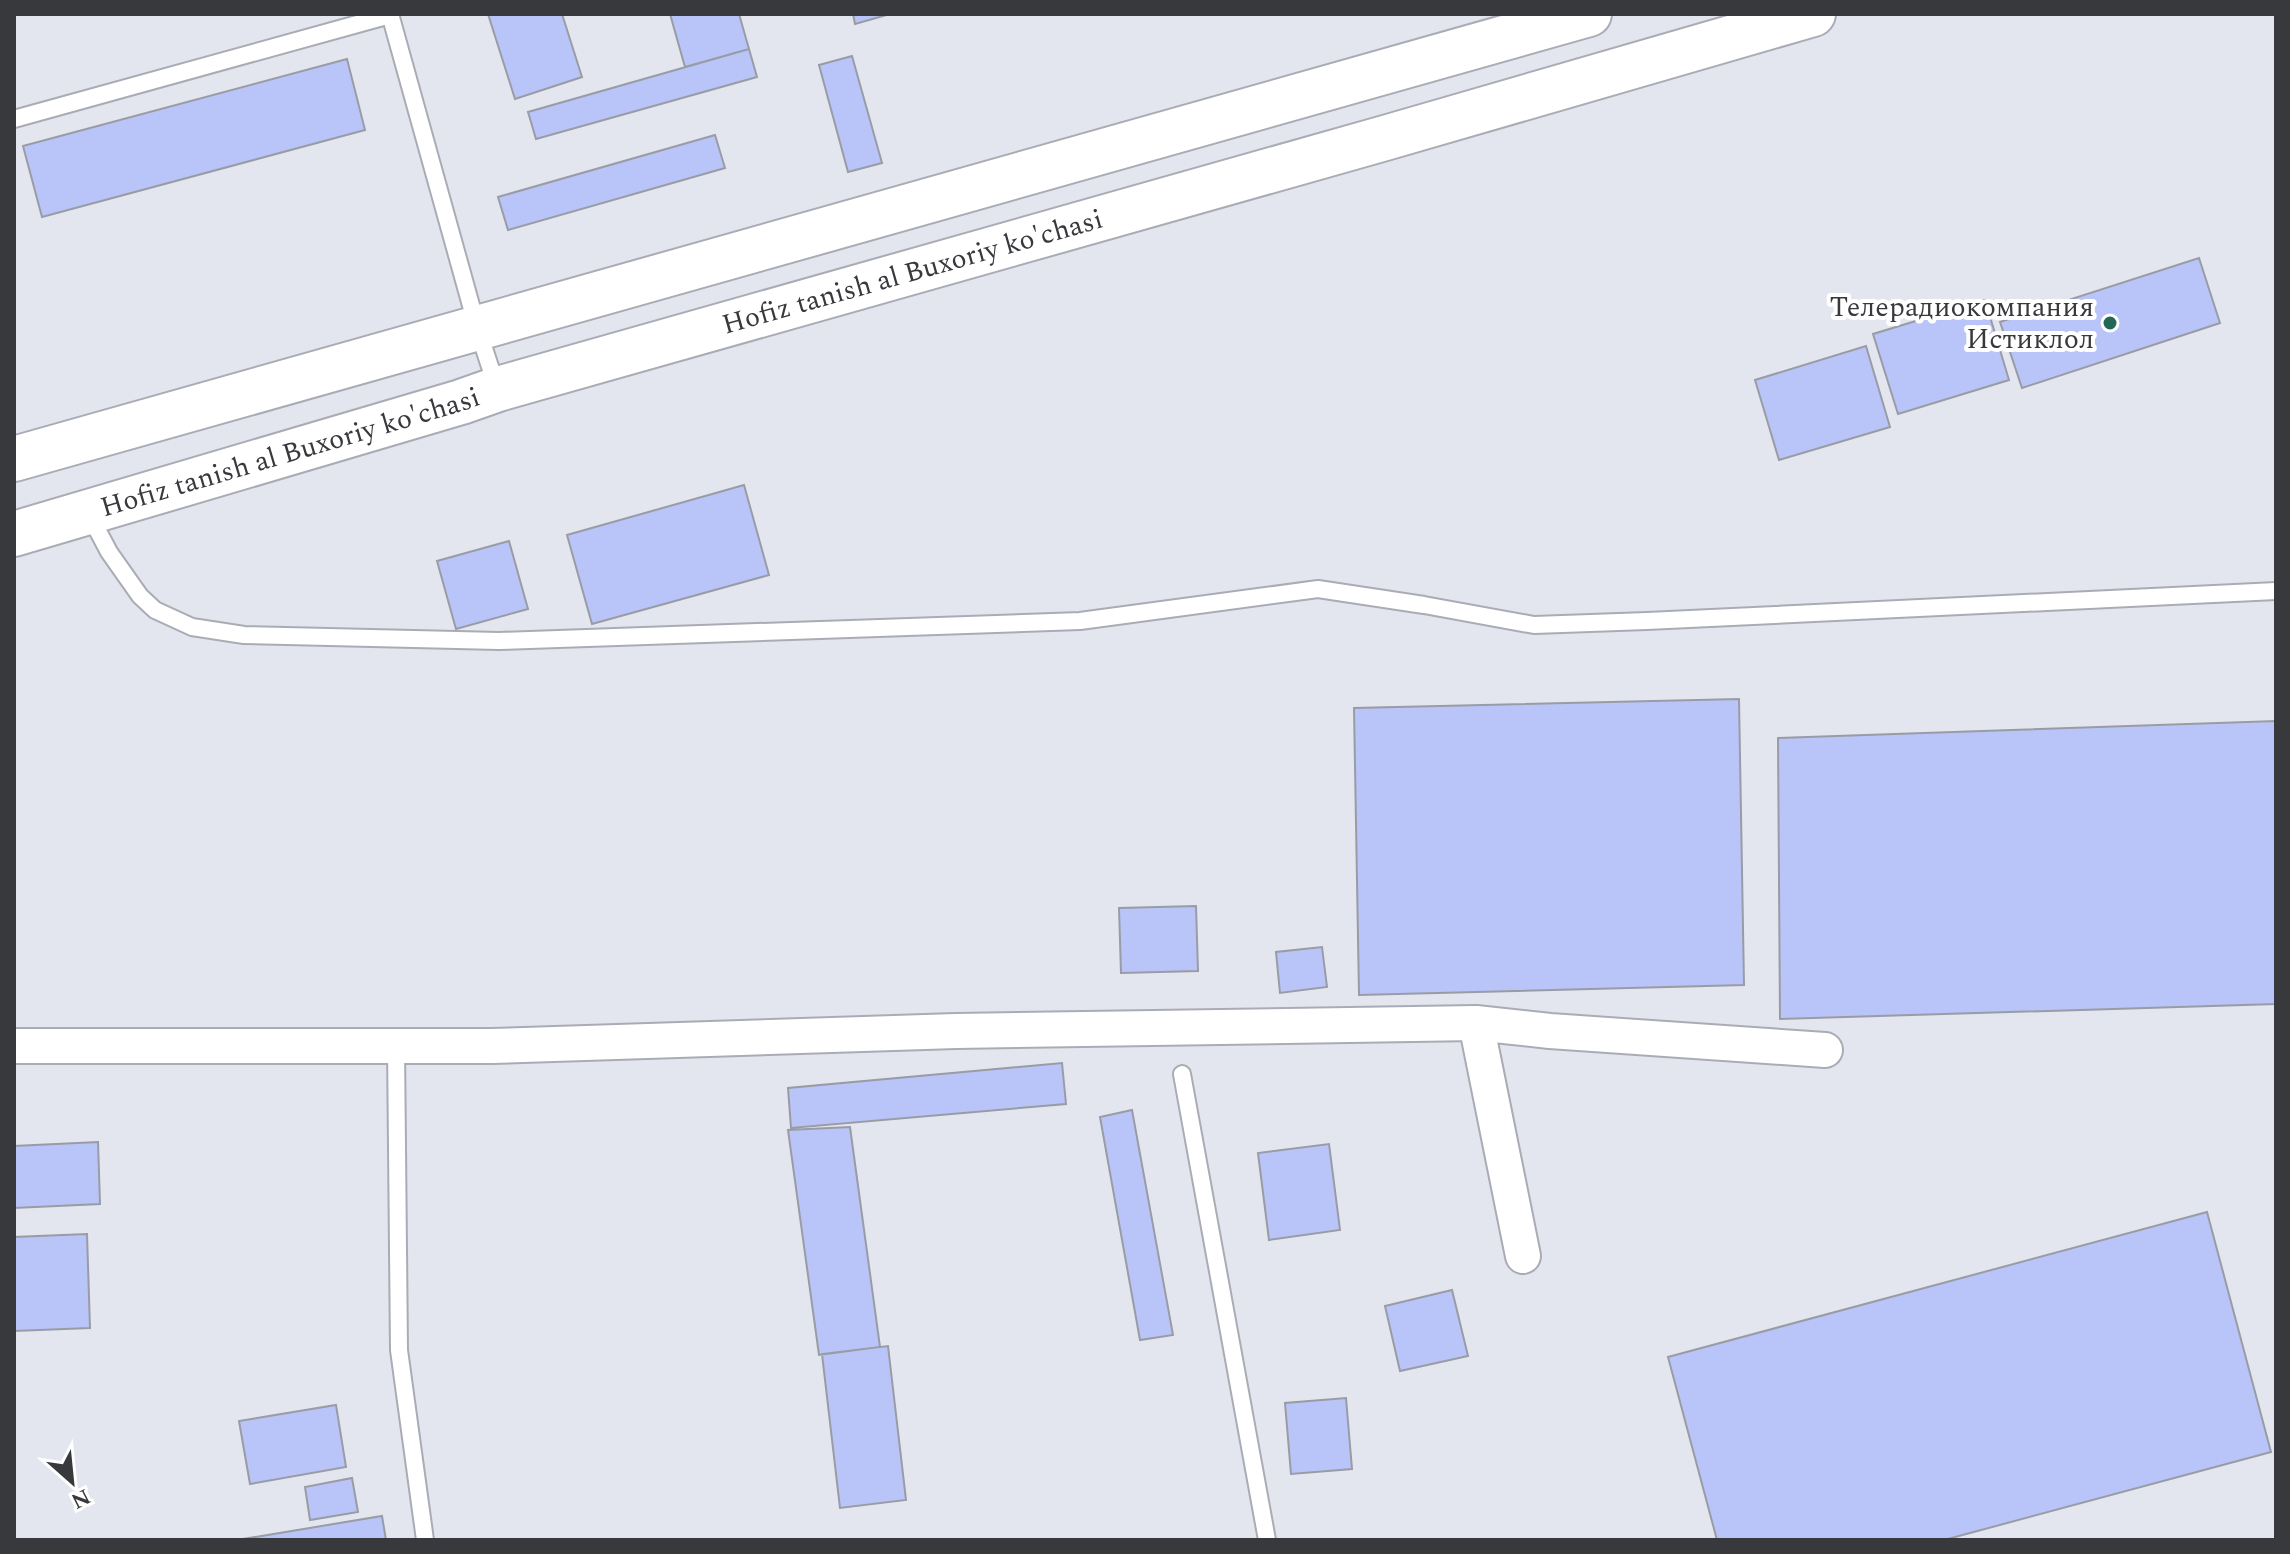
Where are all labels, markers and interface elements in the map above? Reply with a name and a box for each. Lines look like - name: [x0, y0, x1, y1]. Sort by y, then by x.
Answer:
- street label: Hofiz tanish al Buxoriy ko'chasi: [717, 197, 1108, 346]
- place label: Телерадиокомпания Истиклол: [1830, 286, 2094, 361]
- marker: Телерадиокомпания Истиклол: [2101, 314, 2119, 332]
- street label: Hofiz tanish al Buxoriy ko'chasi: [95, 375, 486, 529]
- north arrow: [32, 1442, 112, 1522]
- text: N: [65, 1480, 96, 1517]

